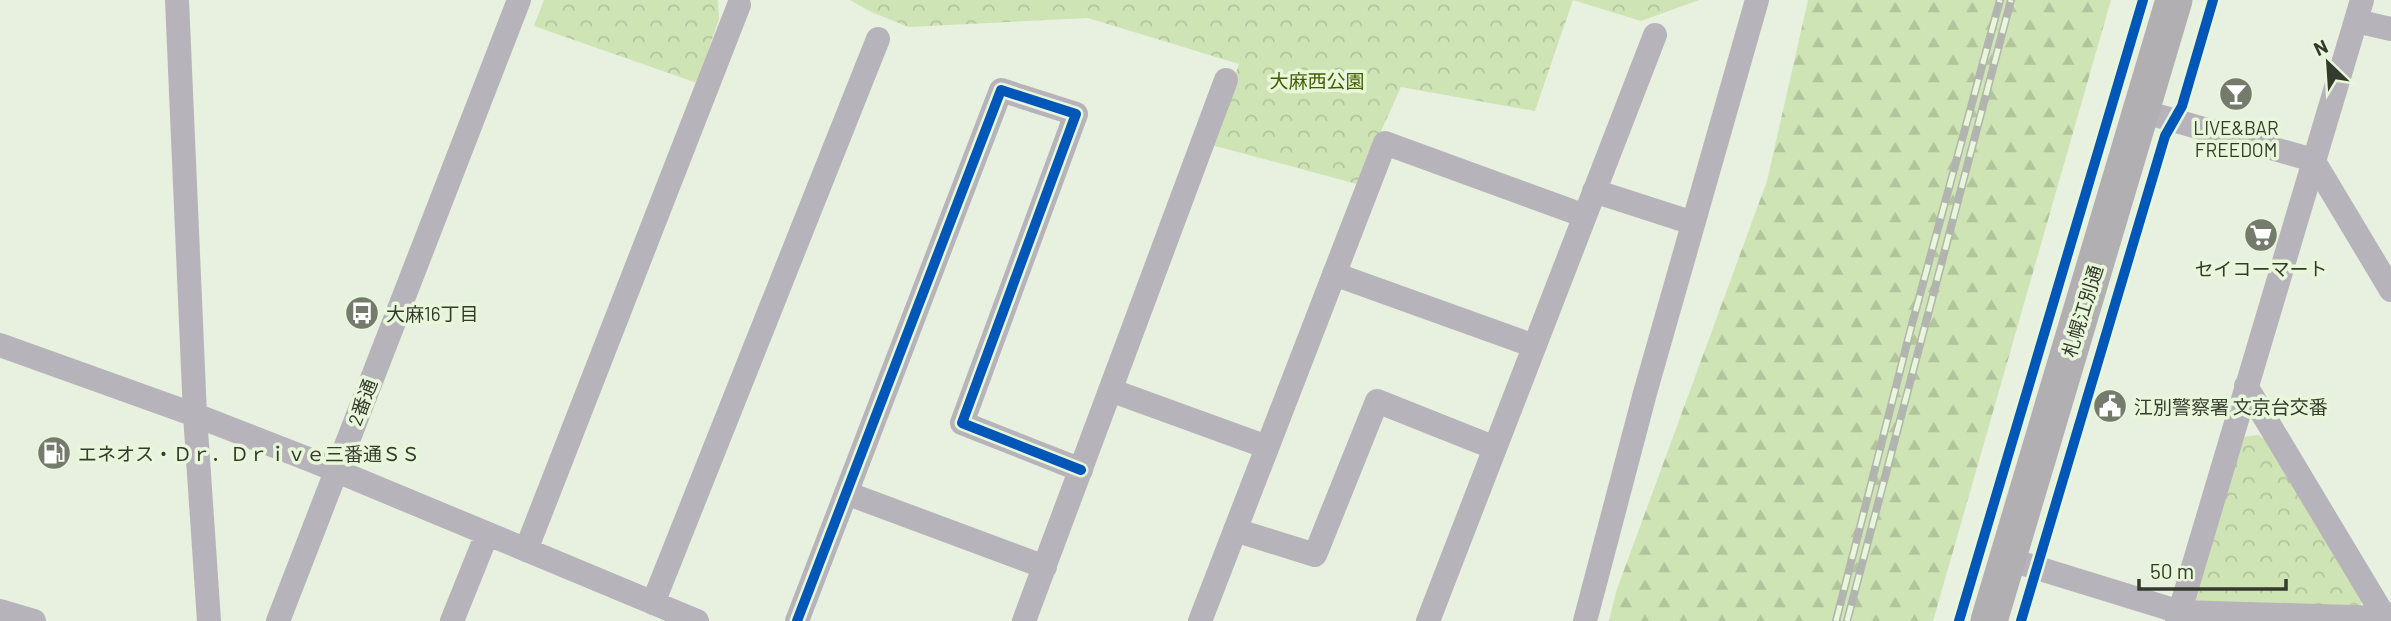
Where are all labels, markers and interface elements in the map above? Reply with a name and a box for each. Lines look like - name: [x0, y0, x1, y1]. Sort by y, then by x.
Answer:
- north arrow: [2293, 28, 2363, 98]
- text: N: [2310, 34, 2331, 60]
- park label: 大麻西公園: [1269, 69, 1365, 92]
- bar icon: LIVE&BAR FREEDOM: [2217, 75, 2255, 113]
- place label: LIVE&BAR FREEDOM: [2193, 116, 2279, 161]
- supermarket icon: セイコーマート: [2242, 216, 2280, 254]
- place label: セイコーマート: [2194, 257, 2328, 280]
- street label: 札幌江別通: [2057, 262, 2107, 360]
- bus stop icon: 大麻16丁目: [343, 294, 381, 332]
- place label: 大麻16丁目: [386, 302, 478, 325]
- street label: 2番通: [343, 375, 381, 429]
- public building icon: 江別警察署 文京台交番: [2091, 387, 2129, 425]
- place label: 江別警察署 文京台交番: [2134, 395, 2328, 418]
- fuel station icon: エネオス・Ｄｒ．Ｄｒｉｖｅ三番通ＳＳ: [35, 434, 73, 472]
- place label: エネオス・Ｄｒ．Ｄｒｉｖｅ三番通ＳＳ: [78, 442, 420, 465]
- scale bar: [2139, 548, 2286, 592]
- text: 50 m: [2150, 558, 2194, 583]

